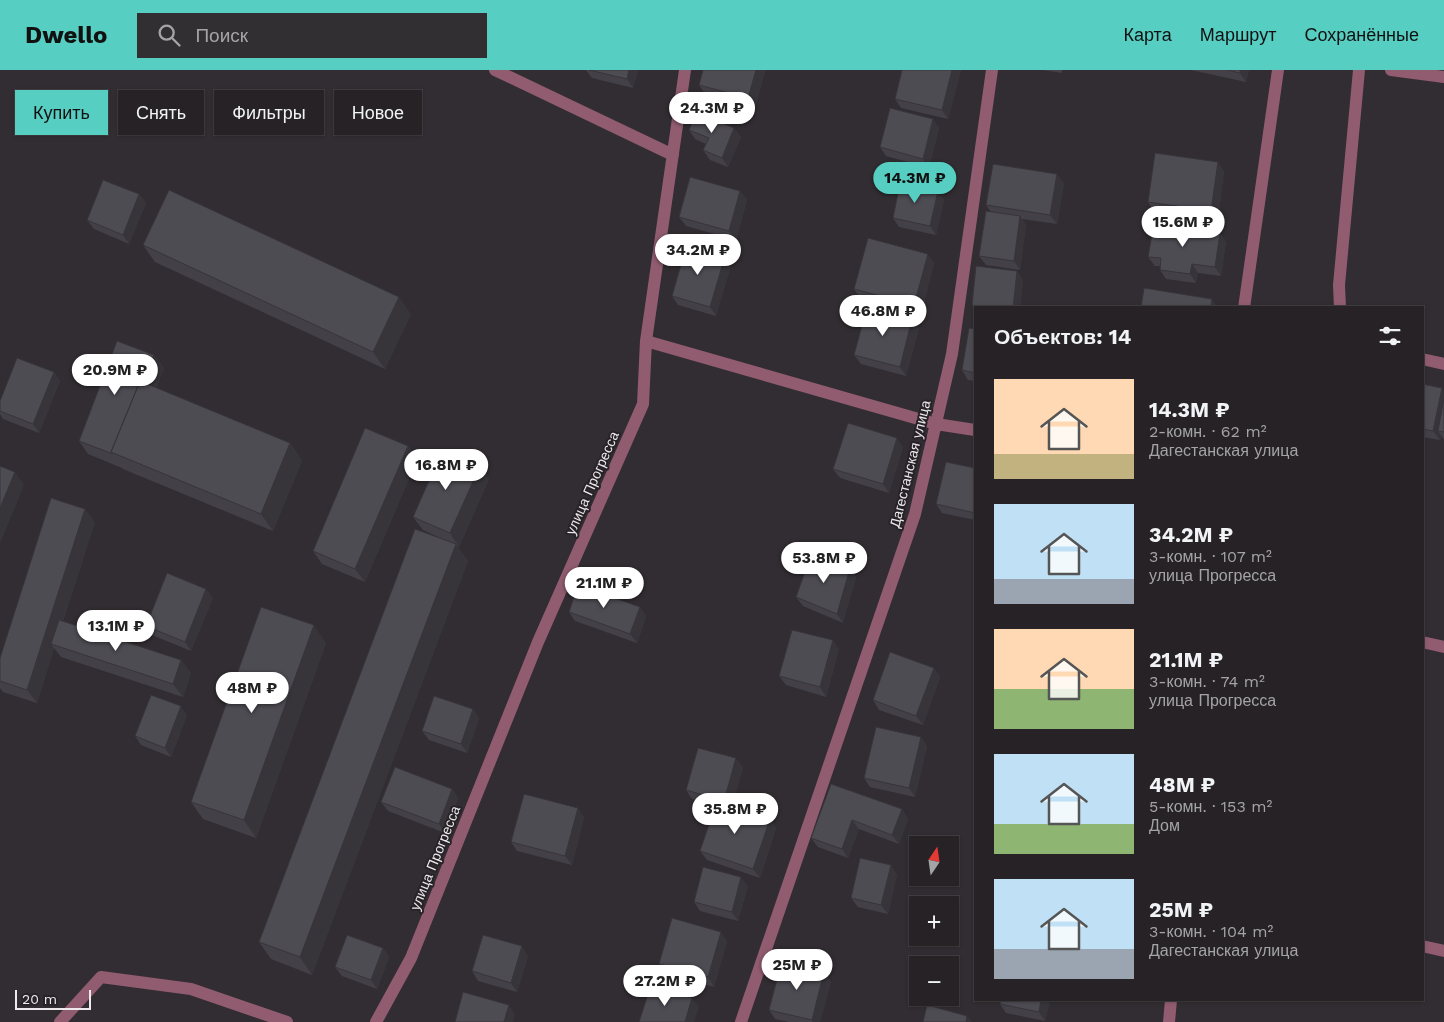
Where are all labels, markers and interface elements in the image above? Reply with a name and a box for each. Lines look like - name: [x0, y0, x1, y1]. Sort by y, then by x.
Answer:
- search box: [137, 13, 487, 58]
- text: Dwello: [25, 21, 107, 49]
- icon: search: [155, 21, 183, 49]
- text: Поиск: [195, 24, 248, 47]
- text: Карта: [1124, 24, 1172, 45]
- text: Маршрут: [1200, 24, 1276, 45]
- text: Сохранённые: [1304, 24, 1419, 45]
- chip: Купить: [15, 90, 108, 135]
- chip: Снять: [118, 90, 204, 135]
- chip: Фильтры: [214, 90, 324, 135]
- chip: Новое: [334, 90, 422, 135]
- pin: 24.3M ₽: [666, 92, 758, 134]
- text: 24.3M ₽: [680, 98, 744, 117]
- pin: 14.3M ₽: [869, 162, 961, 204]
- text: 14.3M ₽: [884, 168, 946, 187]
- pin: 15.6M ₽: [1137, 206, 1229, 248]
- text: 15.6M ₽: [1153, 212, 1213, 231]
- pin: 34.2M ₽: [652, 234, 744, 276]
- text: 34.2M ₽: [666, 240, 730, 259]
- pin: 46.8M ₽: [837, 294, 929, 337]
- text: 46.8M ₽: [850, 301, 916, 320]
- icon: filters: [1376, 322, 1404, 350]
- text: Объектов: 14: [994, 324, 1131, 349]
- pin: 20.9M ₽: [69, 354, 161, 396]
- text: 20.9M ₽: [83, 360, 147, 379]
- text: 14.3M ₽: [1149, 397, 1230, 422]
- street label: Дагестанская улица: [886, 398, 934, 529]
- icon: home: [1034, 399, 1094, 459]
- text: 2-комн. · 62 m²: [1149, 422, 1266, 441]
- street label: улица Прогресса: [562, 429, 622, 537]
- text: Дагестанская улица: [1149, 441, 1298, 460]
- pin: 16.8M ₽: [400, 448, 492, 491]
- text: 16.8M ₽: [415, 455, 477, 474]
- text: 34.2M ₽: [1149, 522, 1233, 547]
- icon: home: [1034, 524, 1094, 584]
- pin: 53.8M ₽: [778, 542, 870, 584]
- text: 3-комн. · 107 m²: [1149, 547, 1272, 566]
- text: 53.8M ₽: [792, 548, 856, 567]
- pin: 21.1M ₽: [558, 566, 650, 609]
- text: улица Прогресса: [1149, 566, 1276, 585]
- text: 21.1M ₽: [576, 573, 632, 592]
- pin: 13.1M ₽: [70, 610, 162, 652]
- text: 13.1M ₽: [88, 616, 144, 635]
- text: 21.1M ₽: [1149, 647, 1223, 672]
- icon: home: [1034, 649, 1094, 709]
- pin: 48M ₽: [217, 672, 287, 714]
- text: 3-комн. · 74 m²: [1149, 672, 1265, 691]
- text: 48M ₽: [227, 678, 277, 697]
- text: улица Прогресса: [1149, 691, 1276, 710]
- text: 48M ₽: [1149, 772, 1215, 797]
- icon: home: [1034, 774, 1094, 834]
- pin: 35.8M ₽: [689, 792, 781, 835]
- text: 5-комн. · 153 m²: [1149, 797, 1272, 816]
- text: 35.8M ₽: [703, 799, 767, 818]
- street label: улица Прогресса: [407, 803, 463, 913]
- text: Дом: [1149, 816, 1180, 835]
- north arrow: [909, 836, 959, 886]
- map controls: [909, 836, 959, 1006]
- button: +: [909, 896, 959, 946]
- text: 25M ₽: [1149, 897, 1213, 922]
- icon: home: [1034, 899, 1094, 959]
- text: 3-комн. · 104 m²: [1149, 922, 1273, 941]
- text: Дагестанская улица: [1149, 941, 1298, 960]
- pin: 25M ₽: [762, 948, 832, 991]
- text: 25M ₽: [772, 955, 822, 974]
- button: −: [909, 956, 959, 1006]
- pin: 27.2M ₽: [619, 964, 711, 1007]
- text: 27.2M ₽: [634, 971, 696, 990]
- scale bar: [15, 987, 91, 1010]
- text: 20 m: [22, 991, 57, 1007]

